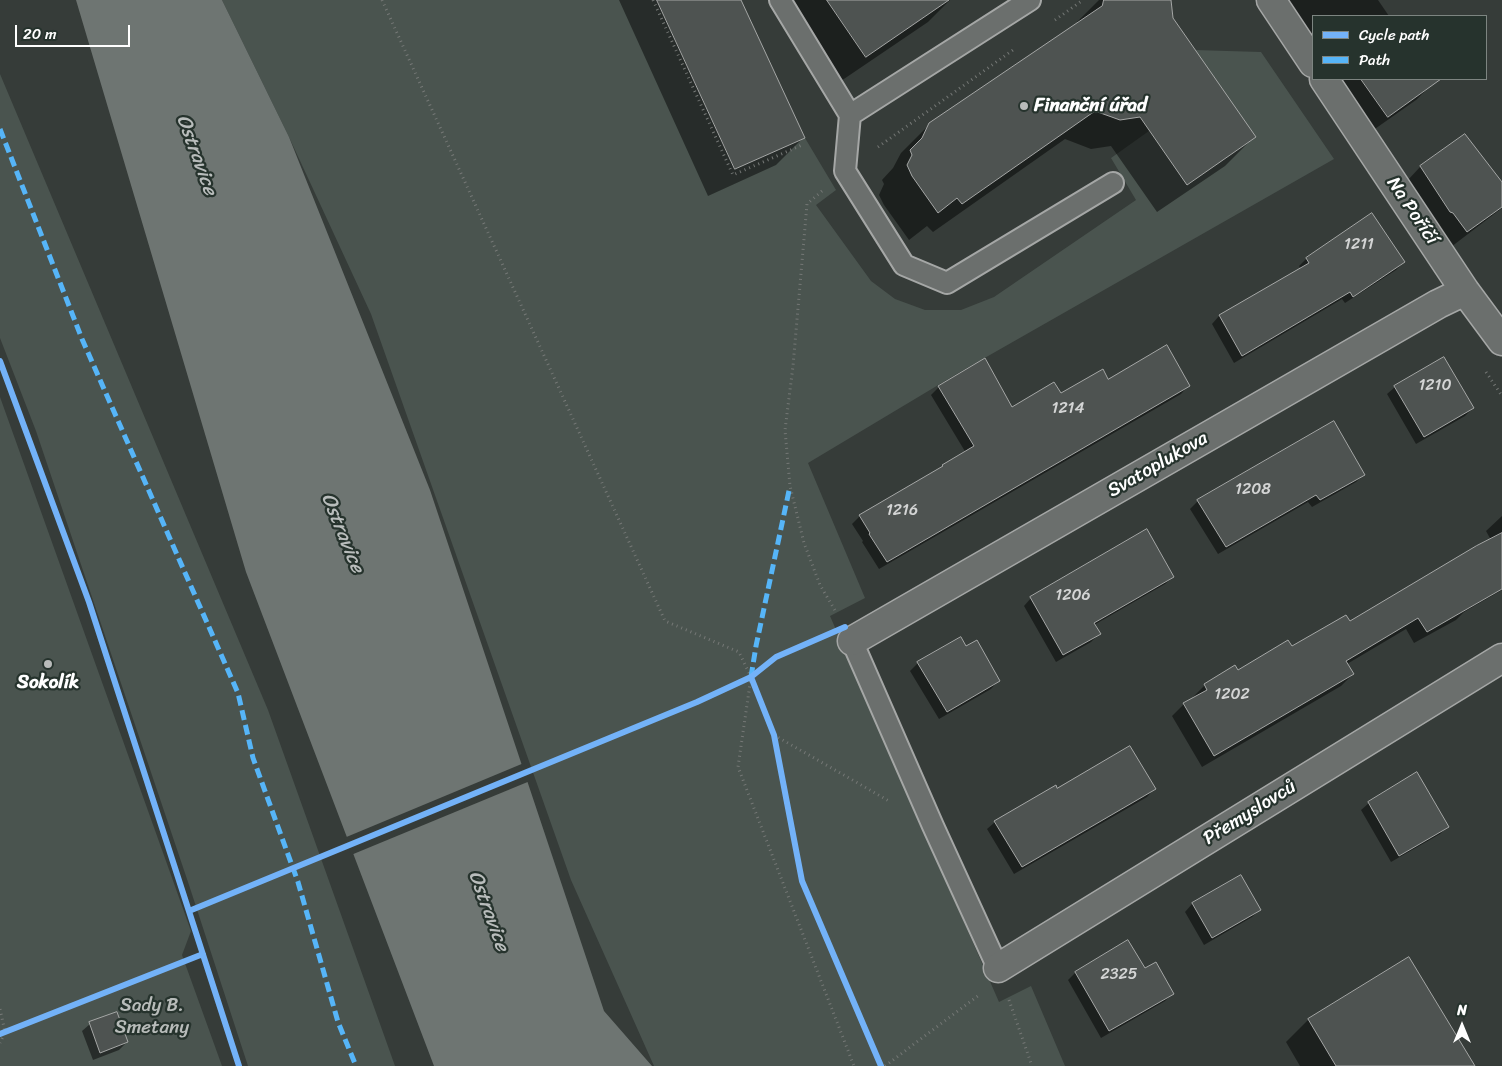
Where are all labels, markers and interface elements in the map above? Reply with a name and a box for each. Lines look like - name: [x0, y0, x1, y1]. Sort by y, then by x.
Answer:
- scale bar: [18, 15, 132, 47]
- legend: [1312, 15, 1487, 80]
- text: 20 m: [23, 21, 57, 47]
- text: Cycle path: [1359, 22, 1429, 48]
- text: Path: [1359, 47, 1390, 73]
- place label: Finanční úřad: [1034, 95, 1147, 117]
- marker: Finanční úřad: [1018, 100, 1030, 112]
- water label: Ostravice: [170, 112, 222, 198]
- street label: Na Poříčí: [1381, 173, 1443, 249]
- house number: 1211: [1344, 235, 1374, 255]
- house number: 1210: [1418, 376, 1452, 396]
- house number: 1214: [1052, 399, 1084, 419]
- street label: Svatoplukova: [1104, 427, 1212, 503]
- house number: 1208: [1235, 480, 1271, 500]
- water label: Ostravice: [315, 490, 369, 576]
- house number: 1216: [886, 501, 918, 521]
- house number: 1206: [1055, 586, 1091, 606]
- marker: Sokolík: [42, 658, 54, 670]
- place label: Sokolík: [17, 672, 79, 694]
- house number: 1202: [1214, 685, 1250, 705]
- street label: Přemyslovců: [1199, 776, 1301, 850]
- water label: Ostravice: [462, 868, 514, 954]
- house number: 2325: [1100, 965, 1138, 985]
- park label: Sady B. Smetany: [115, 995, 189, 1039]
- text: N: [1457, 998, 1467, 1023]
- north arrow: [1437, 1001, 1487, 1051]

